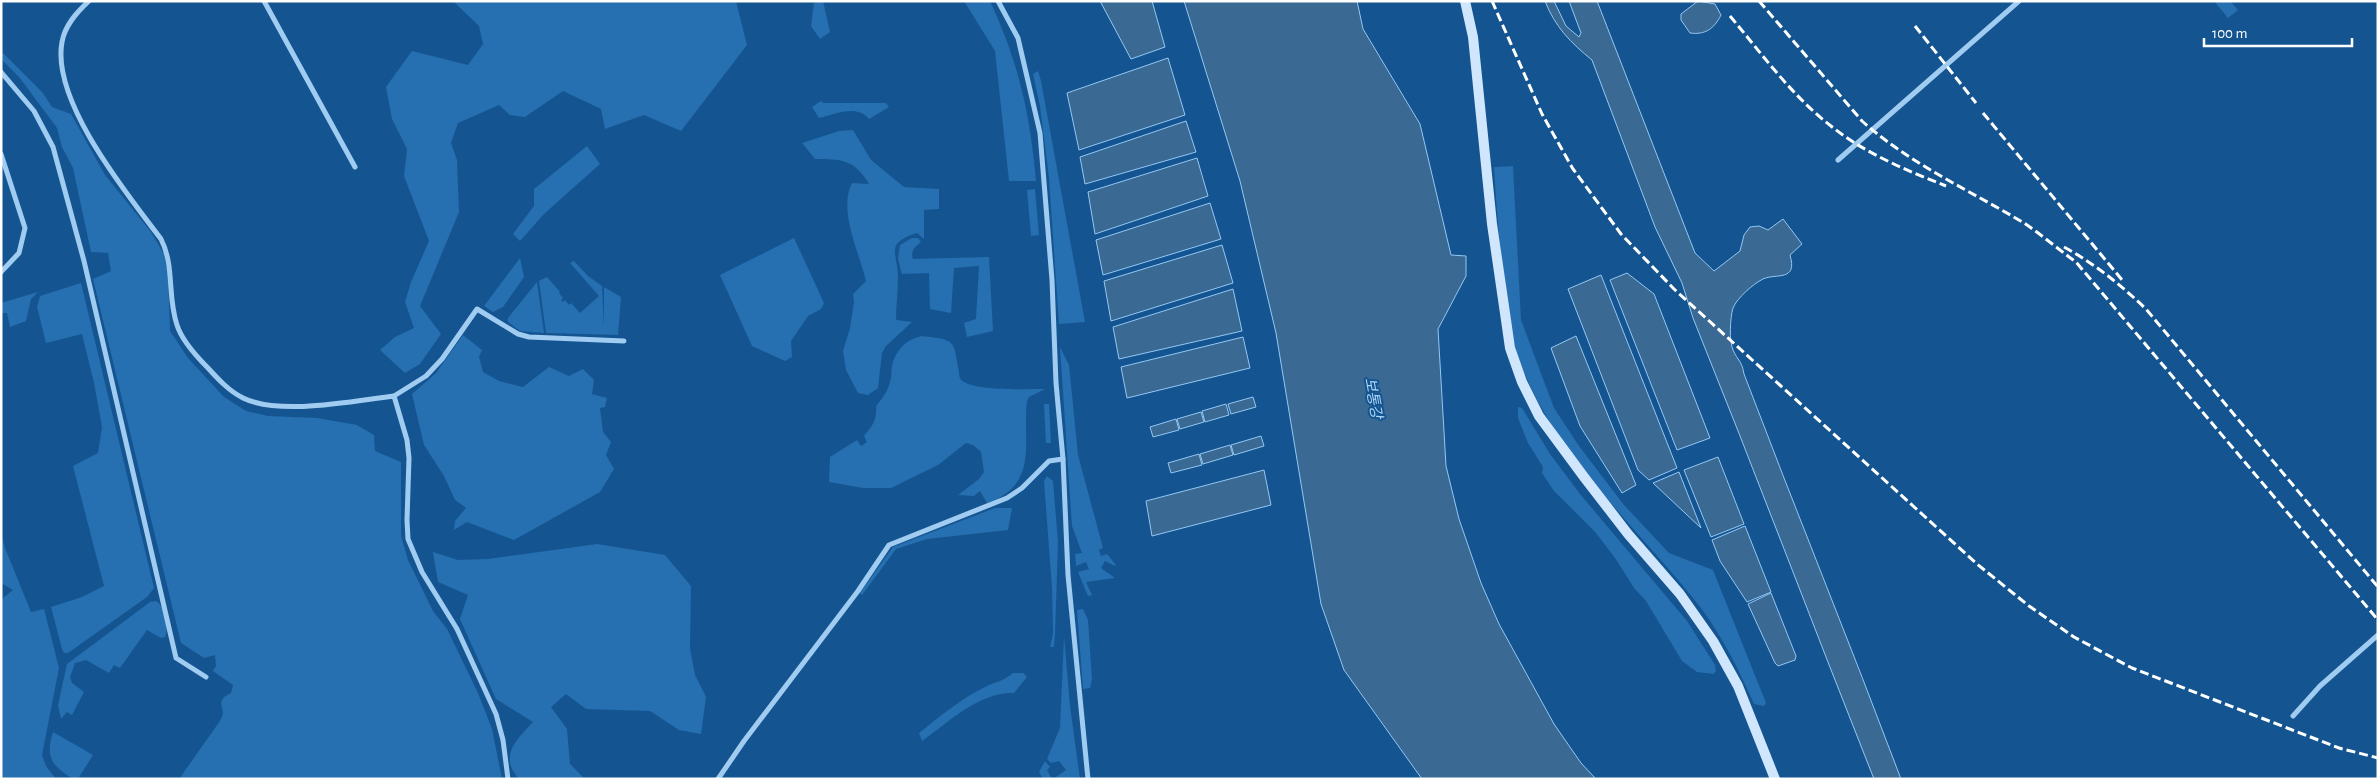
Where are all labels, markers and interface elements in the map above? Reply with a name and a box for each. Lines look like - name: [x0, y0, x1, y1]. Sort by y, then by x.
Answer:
- scale bar: [2204, 15, 2352, 47]
- text: 100 m: [2212, 26, 2247, 41]
- water label: 보통강: [1362, 376, 1385, 422]

